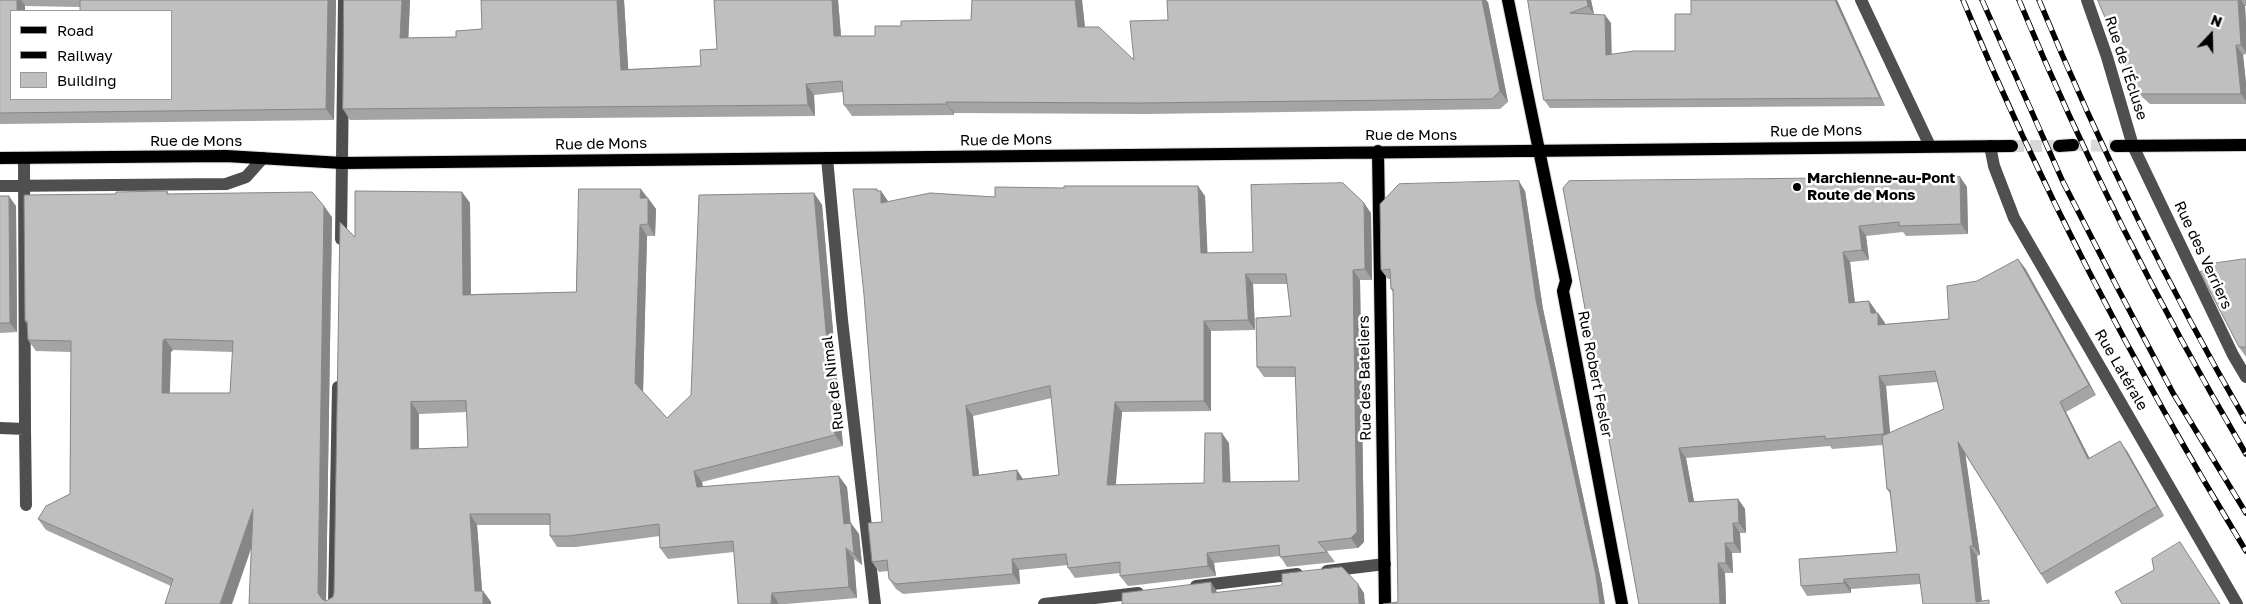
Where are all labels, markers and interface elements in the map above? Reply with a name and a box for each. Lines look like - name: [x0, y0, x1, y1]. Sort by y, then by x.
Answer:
- legend: [10, 10, 172, 100]
- north arrow: [2186, 10, 2236, 60]
- text: N: [2209, 11, 2225, 30]
- street label: Rue de l'Écluse: [2101, 14, 2151, 122]
- text: Road: [57, 21, 94, 39]
- text: Railway: [57, 46, 113, 64]
- text: Building: [57, 71, 117, 89]
- street label: Rue de Mons: [1770, 121, 1862, 141]
- street label: Rue de Mons: [1365, 126, 1457, 144]
- street label: Rue de Mons: [960, 130, 1052, 150]
- street label: Rue de Mons: [150, 132, 242, 150]
- street label: Rue de Mons: [555, 134, 647, 154]
- place label: Marchienne-au-Pont Route de Mons: [1807, 169, 1955, 204]
- marker: Marchienne-au-Pont Route de Mons: [1791, 181, 1803, 193]
- street label: Rue des Verriers: [2170, 198, 2236, 312]
- street label: Rue Robert Fesler: [1574, 309, 1616, 439]
- street label: Rue des Bateliers: [1355, 315, 1375, 441]
- street label: Rue Latérale: [2091, 326, 2151, 414]
- street label: Rue de Nimal: [818, 335, 848, 431]

